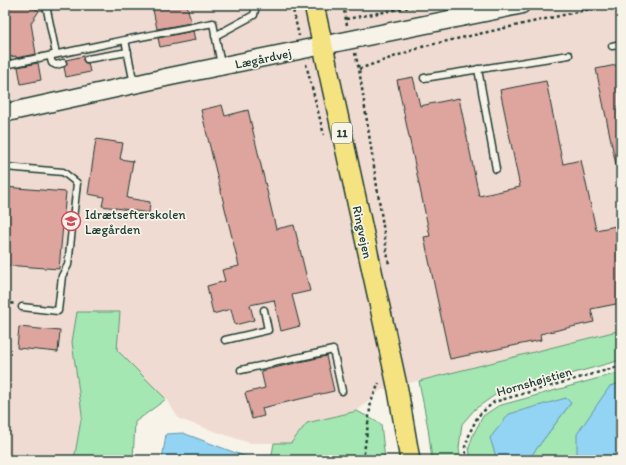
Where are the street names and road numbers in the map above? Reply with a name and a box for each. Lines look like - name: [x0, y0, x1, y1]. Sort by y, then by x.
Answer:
- street label: Lægårdvej: [234, 45, 293, 72]
- road number: 11: [332, 123, 352, 143]
- street label: Ringvejen: [350, 204, 375, 260]
- street label: Hornshøjstien: [495, 364, 574, 399]

